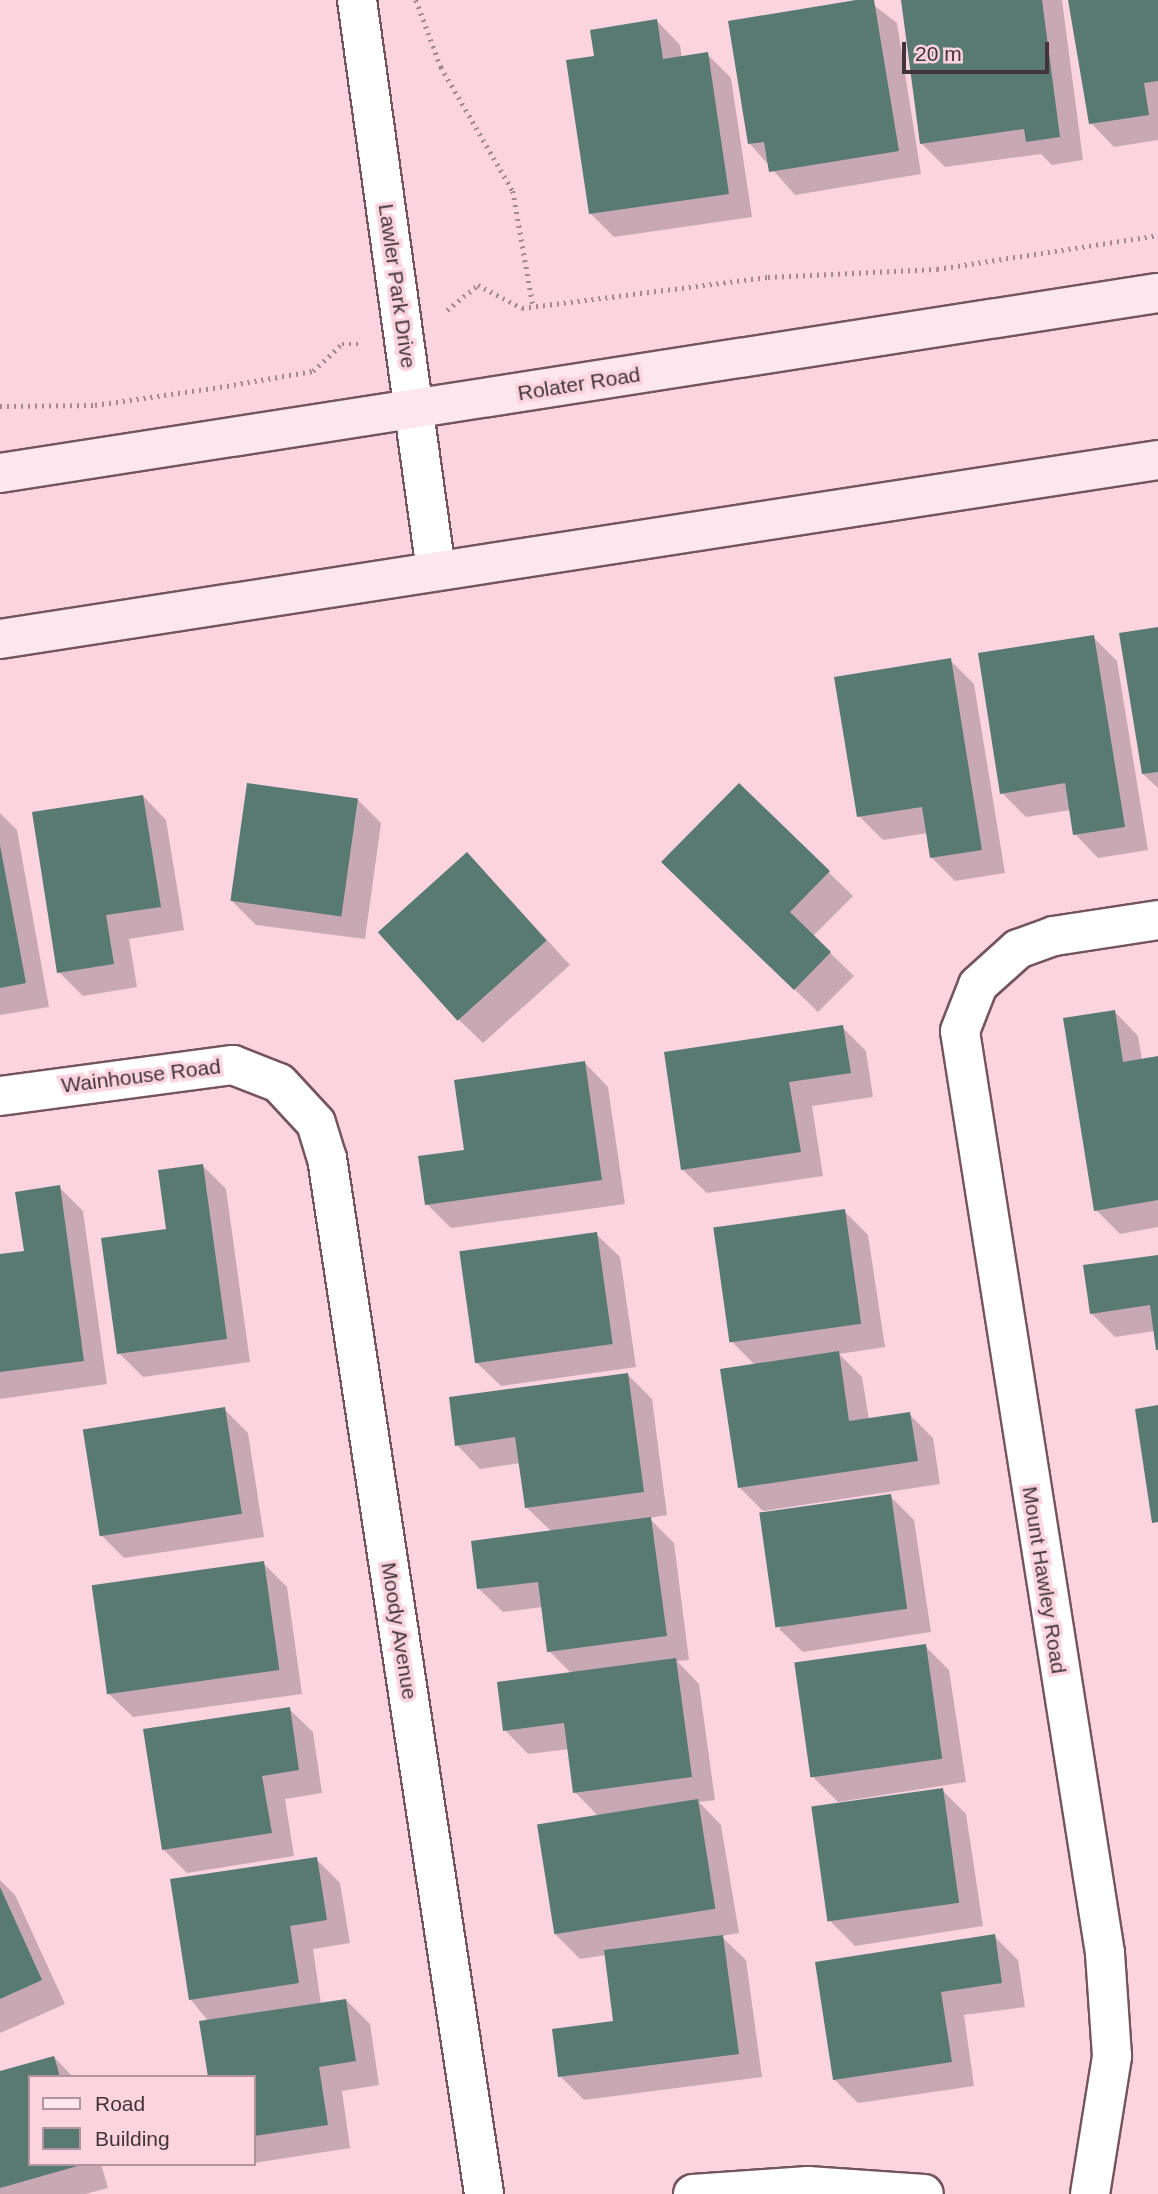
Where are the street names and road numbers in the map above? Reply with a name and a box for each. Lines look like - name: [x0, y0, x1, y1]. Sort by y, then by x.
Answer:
- street label: Lawler Park Drive: [373, 202, 421, 370]
- street label: Rolater Road: [516, 362, 642, 406]
- street label: Wainhouse Road: [60, 1054, 222, 1098]
- street label: Mount Hawley Road: [1017, 1485, 1071, 1675]
- street label: Moody Avenue: [376, 1560, 422, 1702]

